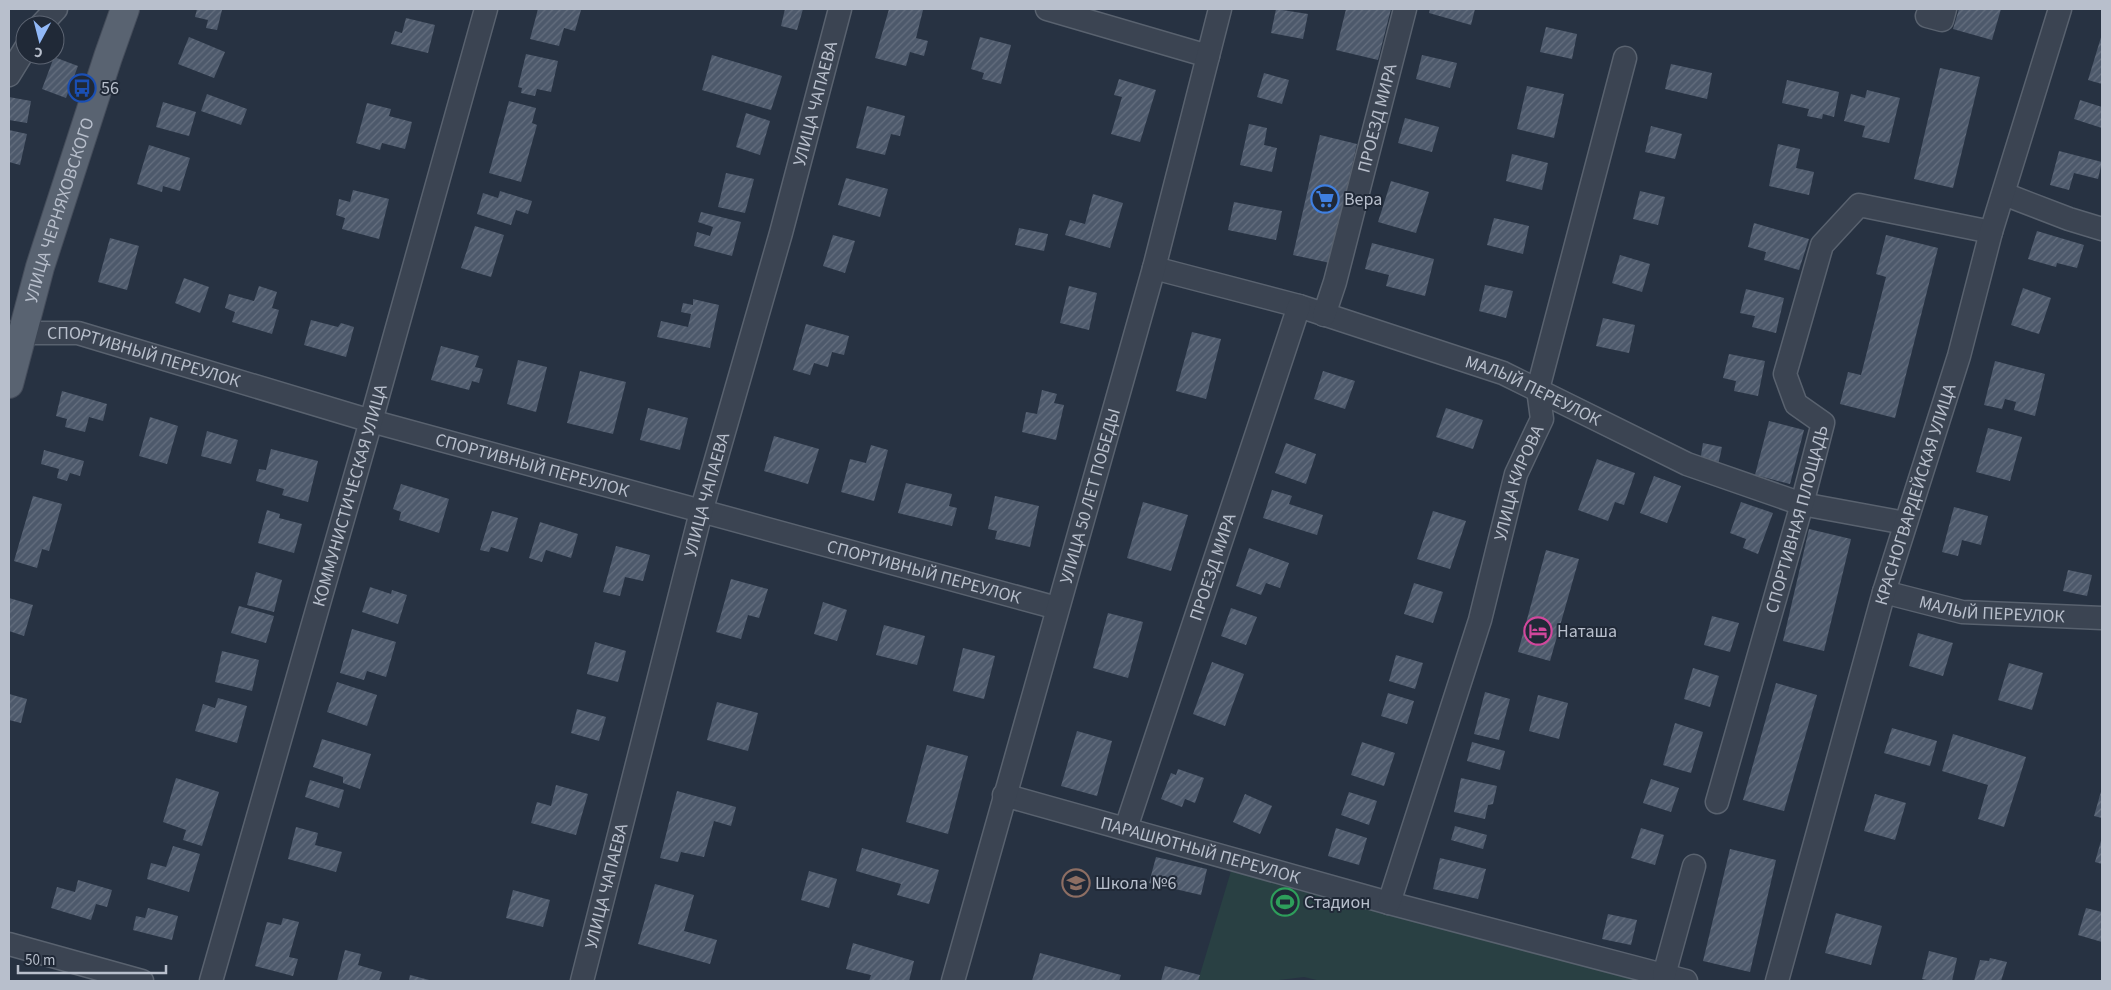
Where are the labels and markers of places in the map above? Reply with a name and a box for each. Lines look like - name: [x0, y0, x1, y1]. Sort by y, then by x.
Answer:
- bus stop icon: 56: [67, 73, 97, 103]
- place label: 56: [101, 76, 119, 101]
- supermarket icon: Вера: [1310, 184, 1340, 214]
- place label: Вера: [1344, 187, 1382, 212]
- hotel icon: Наташа: [1523, 616, 1553, 646]
- place label: Наташа: [1557, 619, 1617, 644]
- school or university icon: Школа №6: [1061, 868, 1091, 898]
- place label: Школа №6: [1095, 871, 1176, 896]
- sports icon: Стадион: [1270, 887, 1300, 917]
- place label: Стадион: [1304, 890, 1370, 915]

